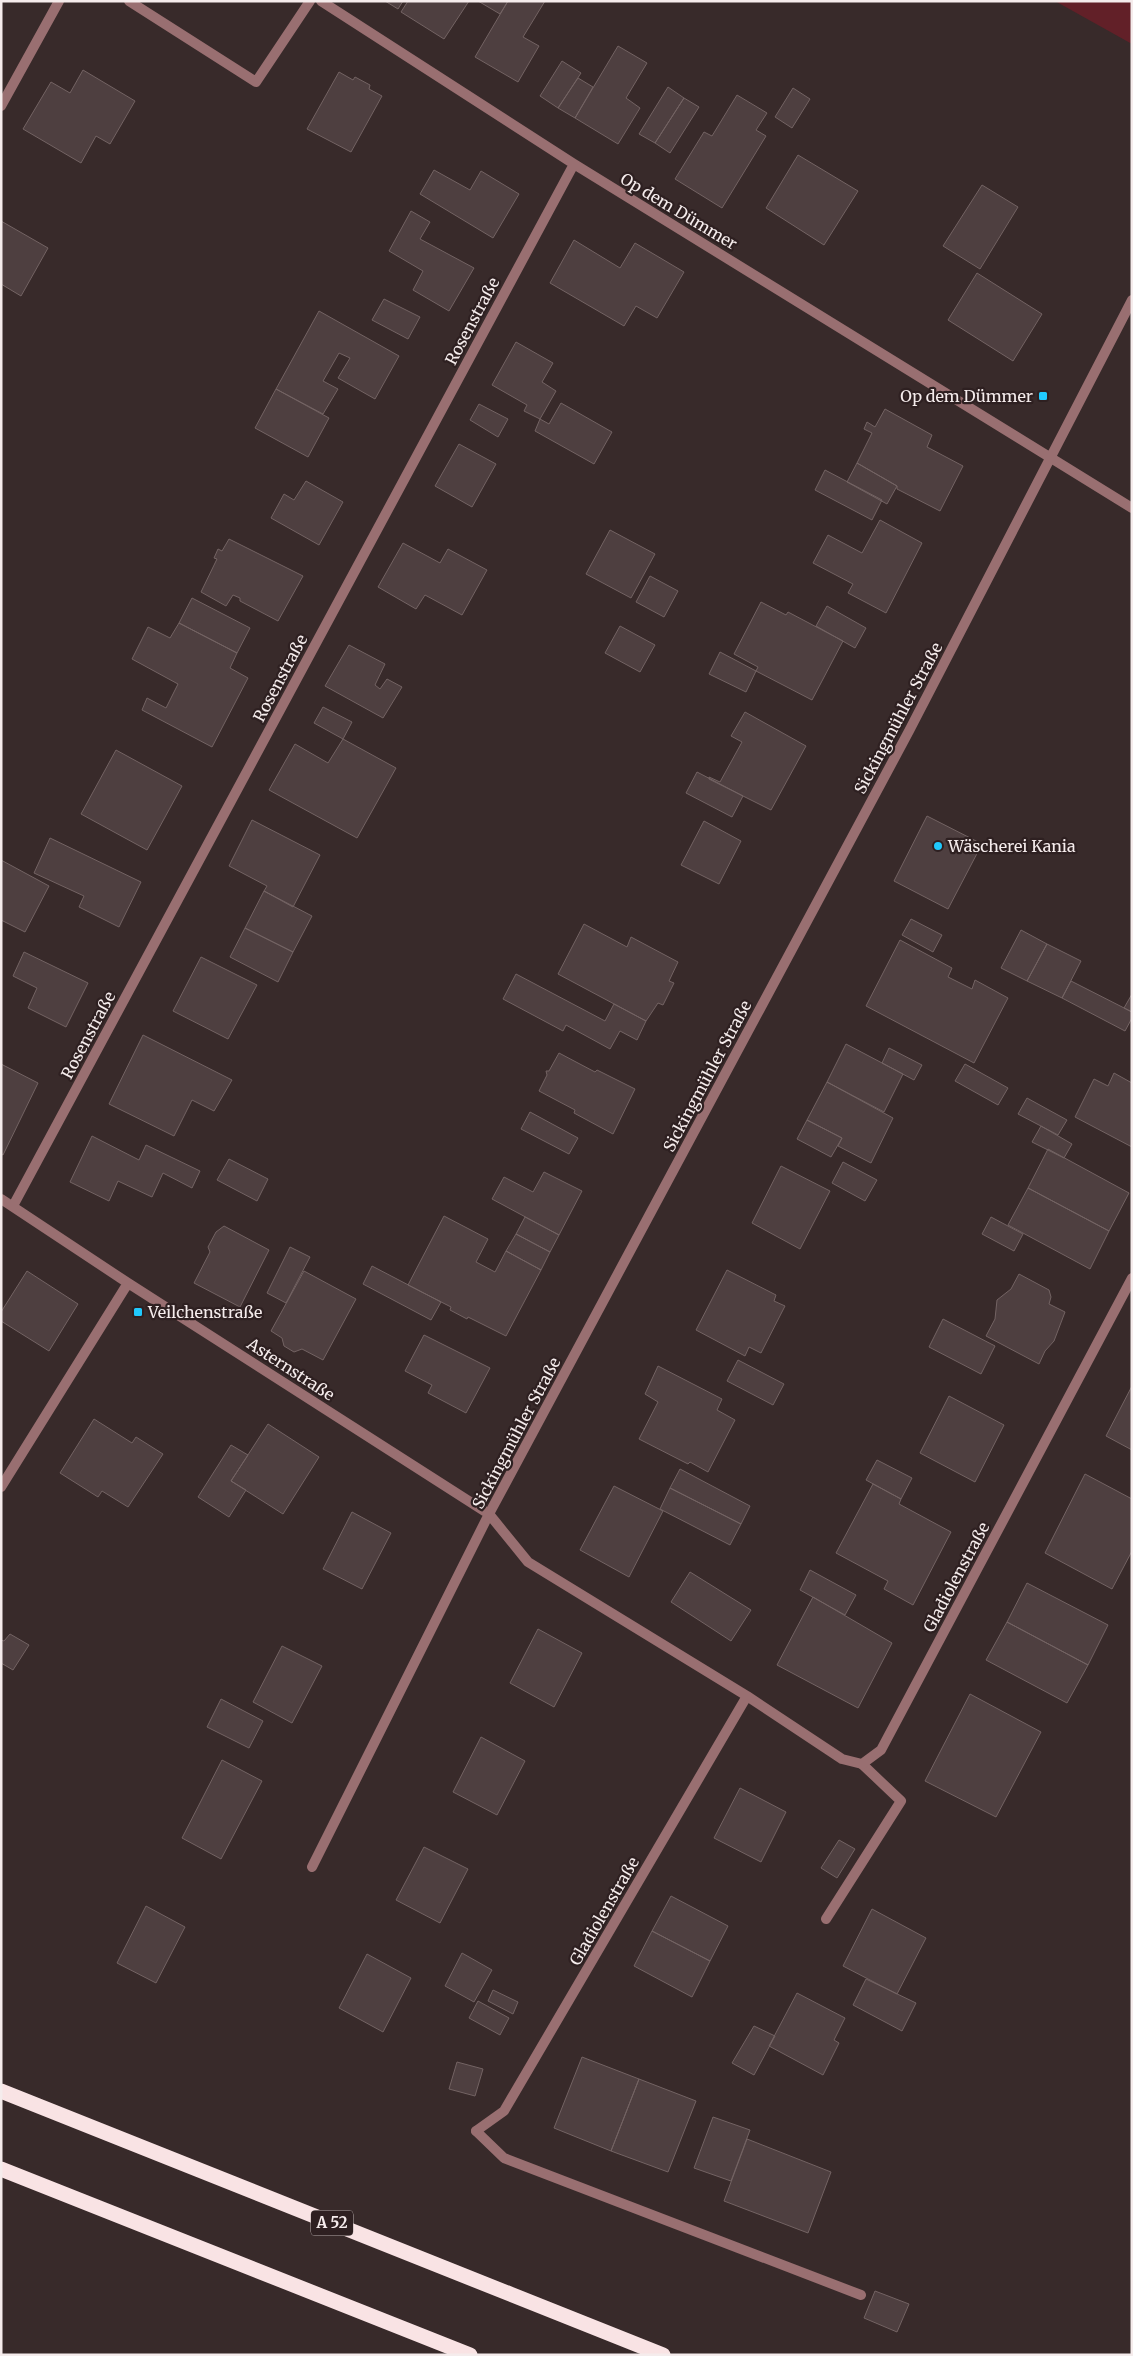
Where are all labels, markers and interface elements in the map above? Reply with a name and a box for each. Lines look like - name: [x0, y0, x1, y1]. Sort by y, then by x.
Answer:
- street label: Op dem Dümmer: [617, 168, 741, 254]
- street label: Rosenstraße: [441, 274, 503, 368]
- place label: Op dem Dümmer: [900, 386, 1033, 406]
- marker: Op dem Dümmer: [1037, 390, 1049, 402]
- street label: Rosenstraße: [249, 631, 311, 725]
- street label: Sickingmühler Straße: [850, 639, 946, 797]
- place label: Wäscherei Kania: [947, 836, 1076, 856]
- marker: Wäscherei Kania: [932, 840, 944, 852]
- street label: Rosenstraße: [57, 988, 119, 1082]
- street label: Sickingmühler Straße: [659, 997, 755, 1155]
- place label: Veilchenstraße: [147, 1302, 262, 1322]
- marker: Veilchenstraße: [132, 1306, 144, 1318]
- street label: Asternstraße: [243, 1333, 338, 1405]
- street label: Sickingmühler Straße: [468, 1354, 564, 1512]
- street label: Gladiolenstraße: [919, 1519, 993, 1635]
- street label: Gladiolenstraße: [565, 1853, 643, 1969]
- road number: A 52: [311, 2210, 353, 2236]

